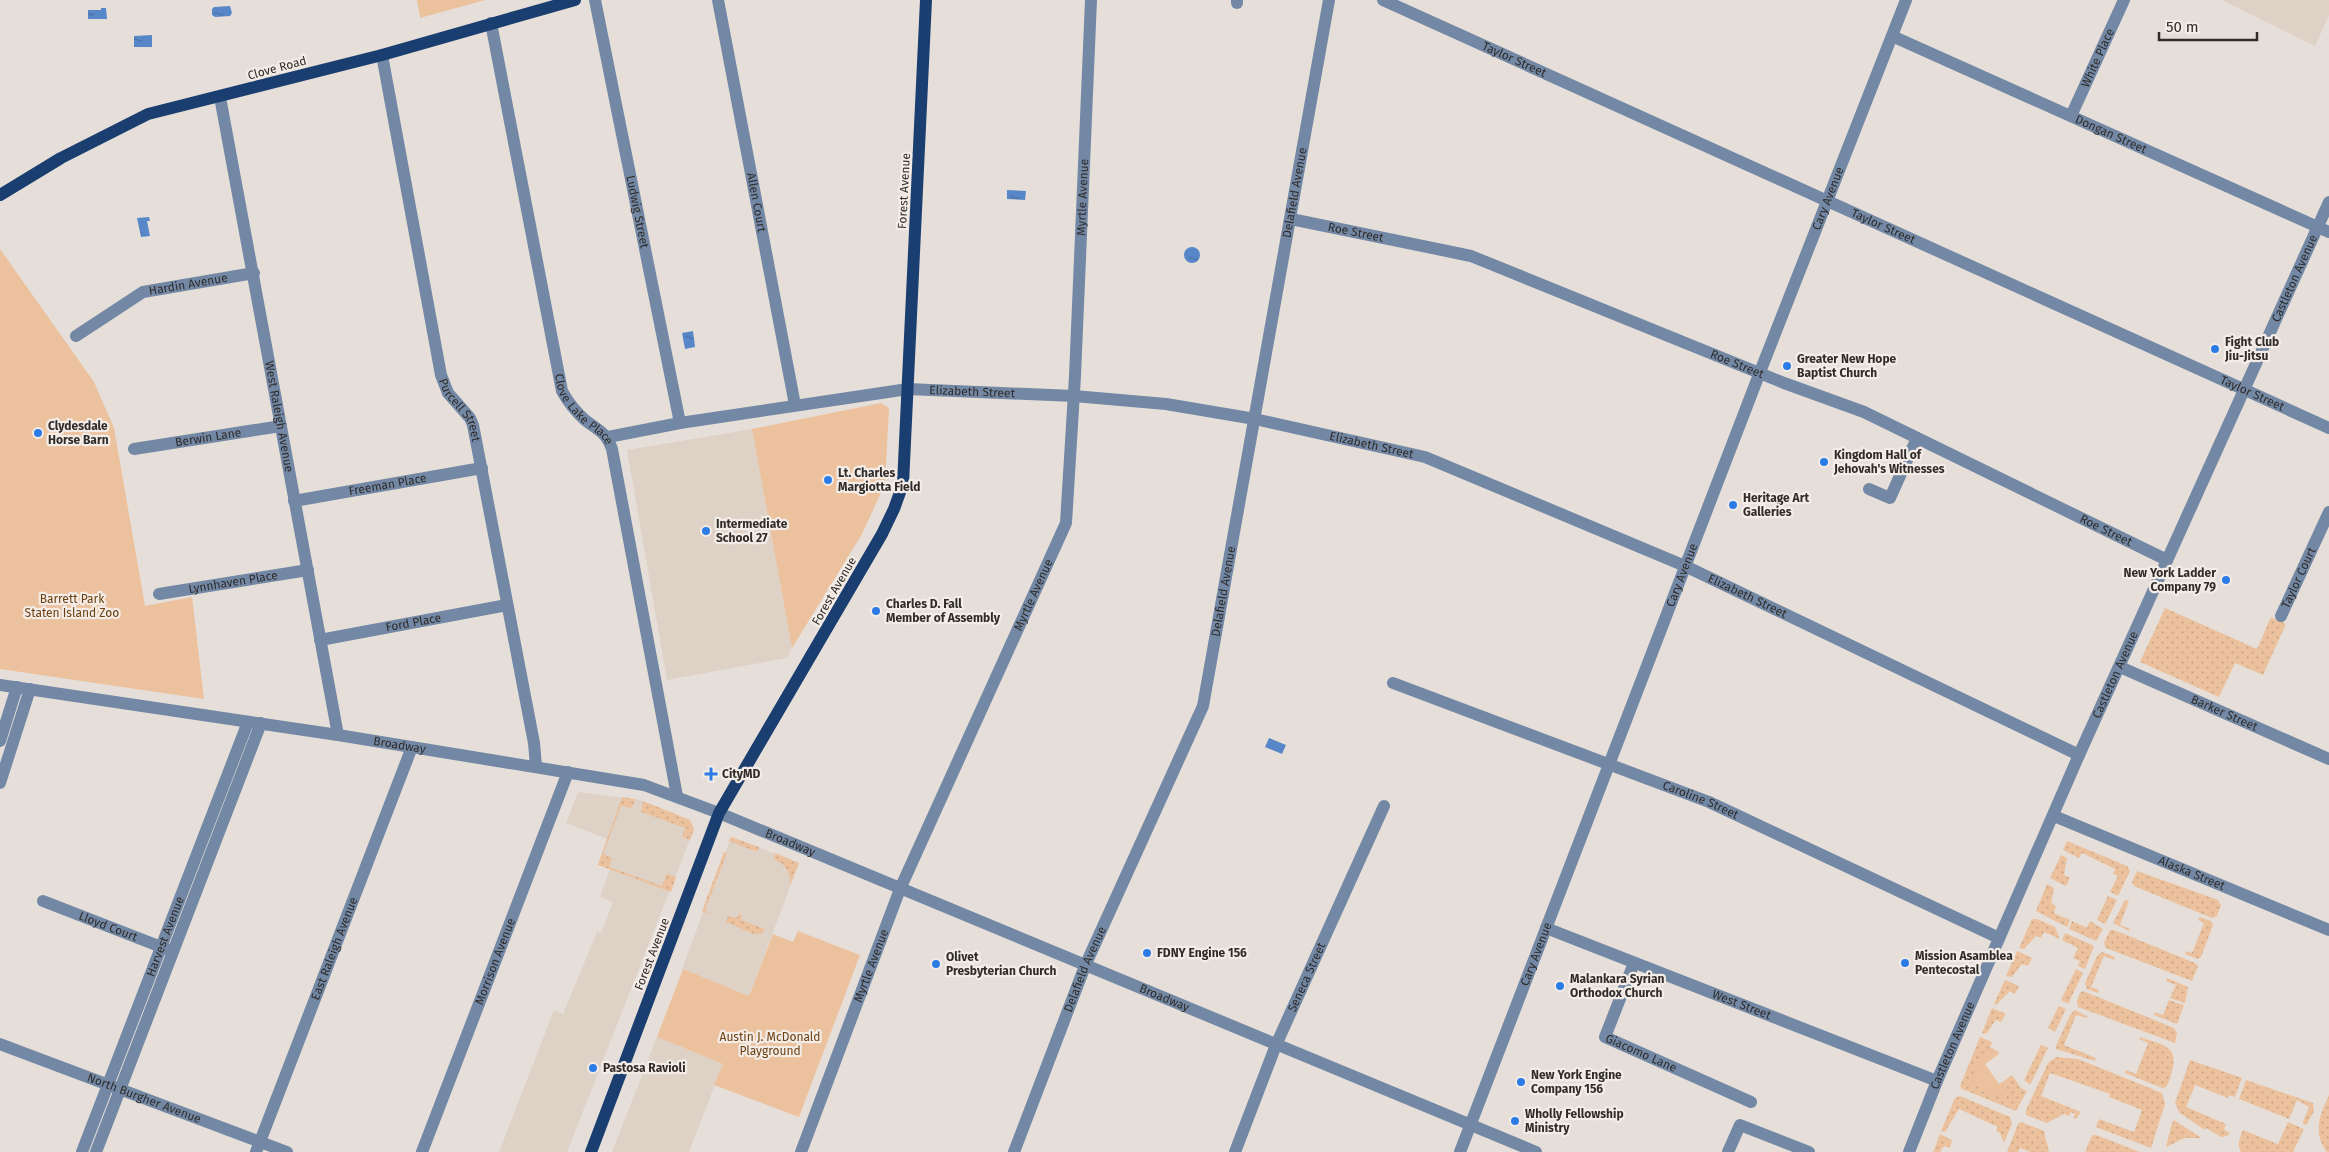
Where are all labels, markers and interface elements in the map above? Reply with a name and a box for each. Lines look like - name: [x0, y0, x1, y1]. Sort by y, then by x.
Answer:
- scale bar: [2159, 10, 2256, 42]
- text: 50 m: [2166, 18, 2199, 36]
- street label: White Place: [2078, 26, 2117, 89]
- street label: Taylor Street: [1480, 39, 1549, 80]
- street label: Clove Road: [246, 53, 308, 83]
- street label: Dongan Street: [2073, 112, 2150, 157]
- street label: Delafield Avenue: [1280, 146, 1310, 239]
- street label: Forest Avenue: [895, 153, 913, 229]
- street label: Myrtle Avenue: [1074, 158, 1091, 236]
- street label: Cary Avenue: [1809, 165, 1847, 232]
- street label: Allen Court: [744, 172, 769, 234]
- street label: Ludwig Street: [623, 174, 652, 250]
- street label: Taylor Street: [1849, 206, 1918, 247]
- street label: Roe Street: [1327, 220, 1385, 245]
- street label: Castleton Avenue: [2269, 233, 2320, 324]
- street label: Hardin Avenue: [148, 271, 229, 298]
- place label: Fight Club Jiu-Jitsu: [2224, 335, 2279, 363]
- marker: Fight Club Jiu-Jitsu: [2209, 343, 2221, 355]
- street label: Roe Street: [1708, 347, 1767, 381]
- place label: Greater New Hope Baptist Church: [1797, 352, 1897, 380]
- street label: West Raleigh Avenue: [262, 360, 296, 473]
- marker: Greater New Hope Baptist Church: [1781, 360, 1793, 372]
- street label: Clove Lake Place: [552, 372, 616, 447]
- street label: Taylor Street: [2218, 373, 2287, 414]
- street label: Purcell Street: [436, 376, 483, 443]
- street label: Elizabeth Street: [929, 383, 1016, 401]
- place label: Clydesdale Horse Barn: [48, 419, 109, 447]
- street label: Berwin Lane: [174, 425, 242, 449]
- marker: Clydesdale Horse Barn: [32, 427, 44, 439]
- street label: Elizabeth Street: [1328, 429, 1416, 461]
- place label: Kingdom Hall of Jehovah's Witnesses: [1833, 448, 1945, 476]
- marker: Kingdom Hall of Jehovah's Witnesses: [1818, 456, 1830, 468]
- place label: Lt. Charles Margiotta Field: [838, 466, 920, 494]
- street label: Freeman Place: [348, 471, 428, 498]
- marker: Lt. Charles Margiotta Field: [822, 474, 834, 486]
- place label: Heritage Art Galleries: [1743, 491, 1809, 519]
- marker: Heritage Art Galleries: [1727, 499, 1739, 511]
- street label: Roe Street: [2078, 512, 2135, 549]
- place label: Intermediate School 27: [716, 517, 788, 545]
- marker: Intermediate School 27: [700, 525, 712, 537]
- street label: Cary Avenue: [1663, 542, 1700, 609]
- street label: Delafield Avenue: [1209, 545, 1238, 638]
- street label: Taylor Court: [2278, 545, 2319, 611]
- street label: Forest Avenue: [809, 554, 859, 628]
- street label: Myrtle Avenue: [1011, 557, 1056, 633]
- place label: New York Ladder Company 79: [2124, 566, 2216, 594]
- street label: Lynnhaven Place: [187, 568, 279, 596]
- street label: Elizabeth Street: [1706, 571, 1790, 621]
- marker: New York Ladder Company 79: [2220, 574, 2232, 586]
- park label: Barrett Park Staten Island Zoo: [25, 592, 119, 620]
- place label: Charles D. Fall Member of Assembly: [886, 597, 1001, 625]
- marker: Charles D. Fall Member of Assembly: [870, 605, 882, 617]
- street label: Ford Place: [385, 610, 442, 635]
- street label: Castleton Avenue: [2090, 629, 2141, 721]
- street label: Barker Street: [2189, 692, 2260, 734]
- street label: Broadway: [372, 734, 427, 756]
- marker: CityMD: [704, 767, 718, 781]
- place label: CityMD: [722, 767, 761, 781]
- street label: Caroline Street: [1661, 778, 1741, 822]
- street label: Broadway: [763, 826, 818, 859]
- street label: Alaska Street: [2156, 853, 2228, 893]
- street label: Harvest Avenue: [143, 894, 187, 979]
- street label: East Raleigh Avenue: [308, 895, 361, 1002]
- street label: Lloyd Court: [77, 909, 140, 944]
- street label: Morrison Avenue: [472, 916, 518, 1007]
- street label: Forest Avenue: [632, 916, 672, 992]
- street label: Cary Avenue: [1518, 920, 1555, 988]
- street label: Delafield Avenue: [1061, 924, 1109, 1014]
- street label: Myrtle Avenue: [851, 927, 891, 1004]
- street label: Seneca Street: [1285, 940, 1329, 1014]
- place label: FDNY Engine 156: [1157, 946, 1247, 960]
- marker: FDNY Engine 156: [1141, 947, 1153, 959]
- place label: Mission Asamblea Pentecostal: [1915, 949, 2013, 977]
- place label: Olivet Presbyterian Church: [946, 950, 1056, 978]
- marker: Mission Asamblea Pentecostal: [1899, 957, 1911, 969]
- marker: Olivet Presbyterian Church: [930, 958, 942, 970]
- place label: Malankara Syrian Orthodox Church: [1570, 972, 1664, 1000]
- marker: Malankara Syrian Orthodox Church: [1554, 980, 1566, 992]
- street label: Broadway: [1137, 981, 1192, 1014]
- street label: West Street: [1710, 987, 1774, 1023]
- street label: Castleton Avenue: [1927, 1000, 1978, 1091]
- park label: Austin J. McDonald Playground: [720, 1030, 821, 1058]
- street label: Giacomo Lane: [1603, 1031, 1679, 1075]
- place label: Pastosa Ravioli: [603, 1061, 686, 1075]
- marker: Pastosa Ravioli: [587, 1062, 599, 1074]
- place label: New York Engine Company 156: [1531, 1068, 1622, 1096]
- street label: North Burgher Avenue: [85, 1070, 203, 1126]
- marker: New York Engine Company 156: [1515, 1076, 1527, 1088]
- place label: Wholly Fellowship Ministry: [1525, 1107, 1624, 1135]
- marker: Wholly Fellowship Ministry: [1509, 1115, 1521, 1127]

